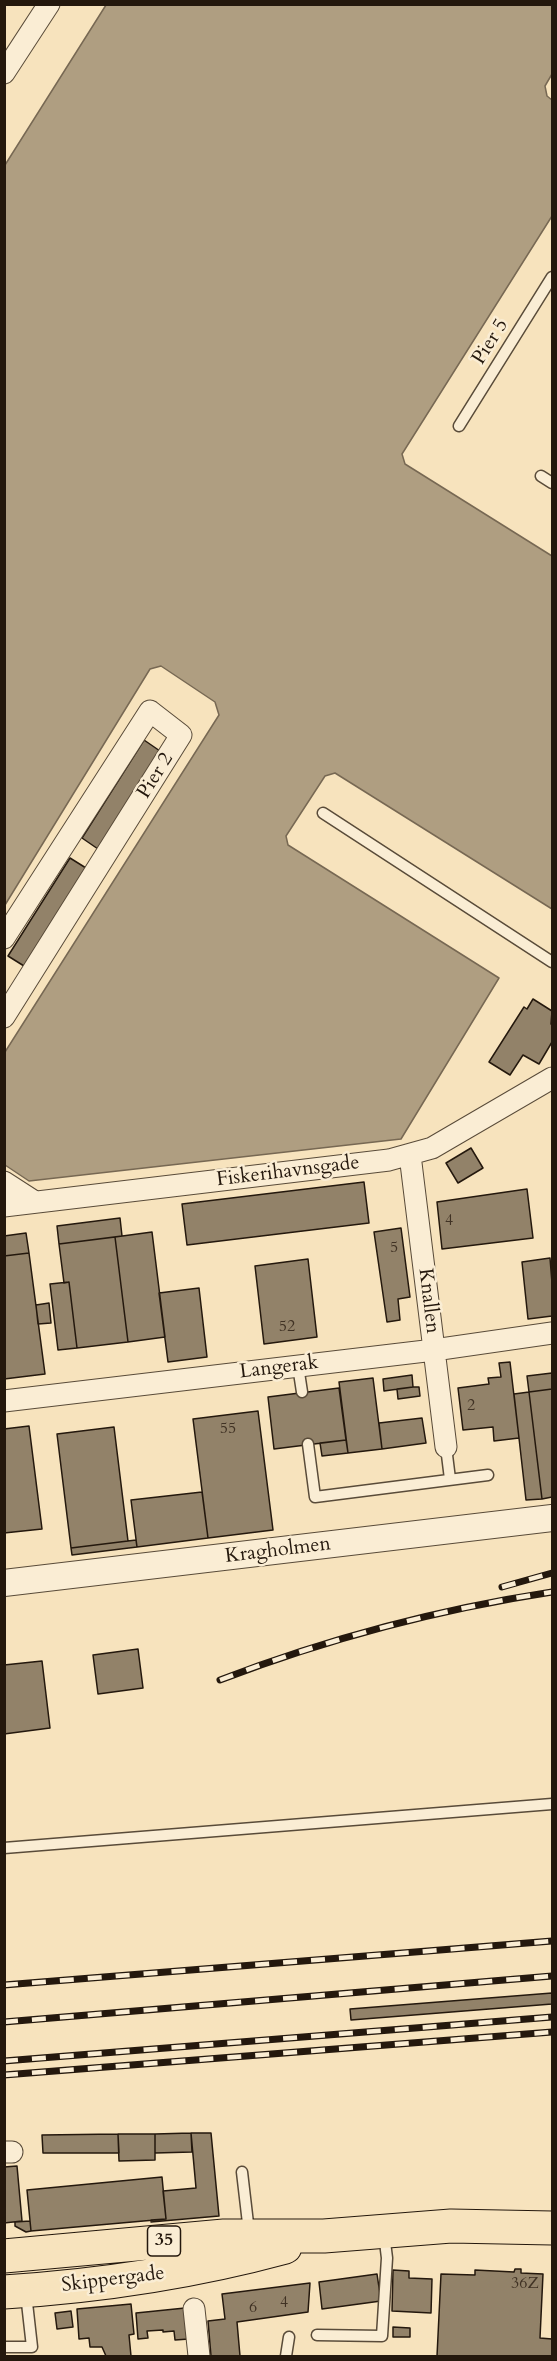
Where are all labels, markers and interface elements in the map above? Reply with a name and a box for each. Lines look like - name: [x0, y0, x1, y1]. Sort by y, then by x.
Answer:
- street label: Pier 5: [468, 315, 514, 369]
- street label: Pier 2: [133, 749, 179, 803]
- street label: Fiskerihavnsgade: [215, 1151, 361, 1193]
- house number: 4: [445, 1211, 453, 1231]
- house number: 5: [390, 1238, 398, 1258]
- street label: Knallen: [412, 1267, 444, 1335]
- house number: 52: [279, 1317, 295, 1337]
- street label: Langerak: [238, 1351, 320, 1385]
- house number: 2: [467, 1396, 475, 1416]
- house number: 55: [220, 1419, 236, 1439]
- street label: Kragholmen: [224, 1533, 332, 1569]
- road number: 35: [148, 2226, 180, 2256]
- street label: Skippergade: [60, 2262, 166, 2298]
- house number: 36Z: [511, 2274, 539, 2294]
- house number: 4: [280, 2293, 288, 2313]
- house number: 6: [249, 2298, 257, 2318]

